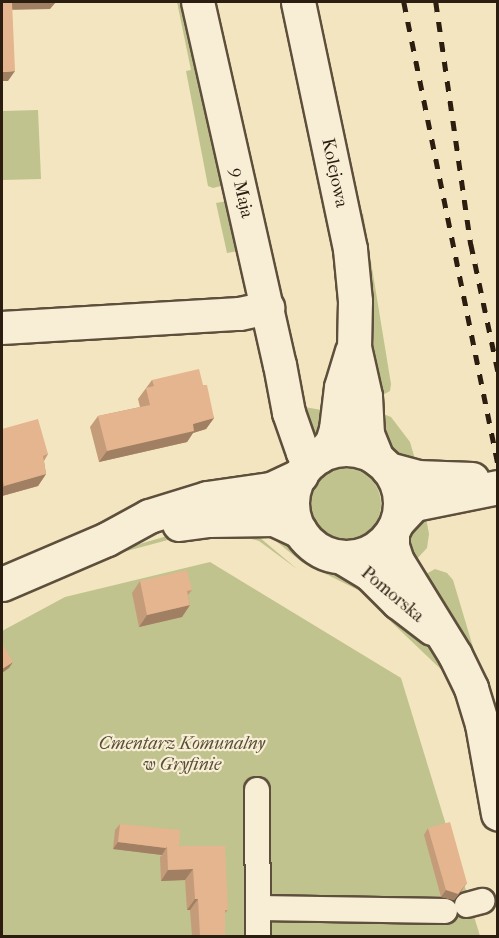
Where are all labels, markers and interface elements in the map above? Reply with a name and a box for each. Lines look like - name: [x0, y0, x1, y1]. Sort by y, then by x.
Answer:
- street label: Kolejowa: [316, 136, 352, 210]
- street label: 9 Maja: [225, 166, 257, 220]
- street label: Pomorska: [356, 563, 428, 627]
- park label: Cmentarz Komunalny w Gryfinie: [99, 734, 265, 777]

